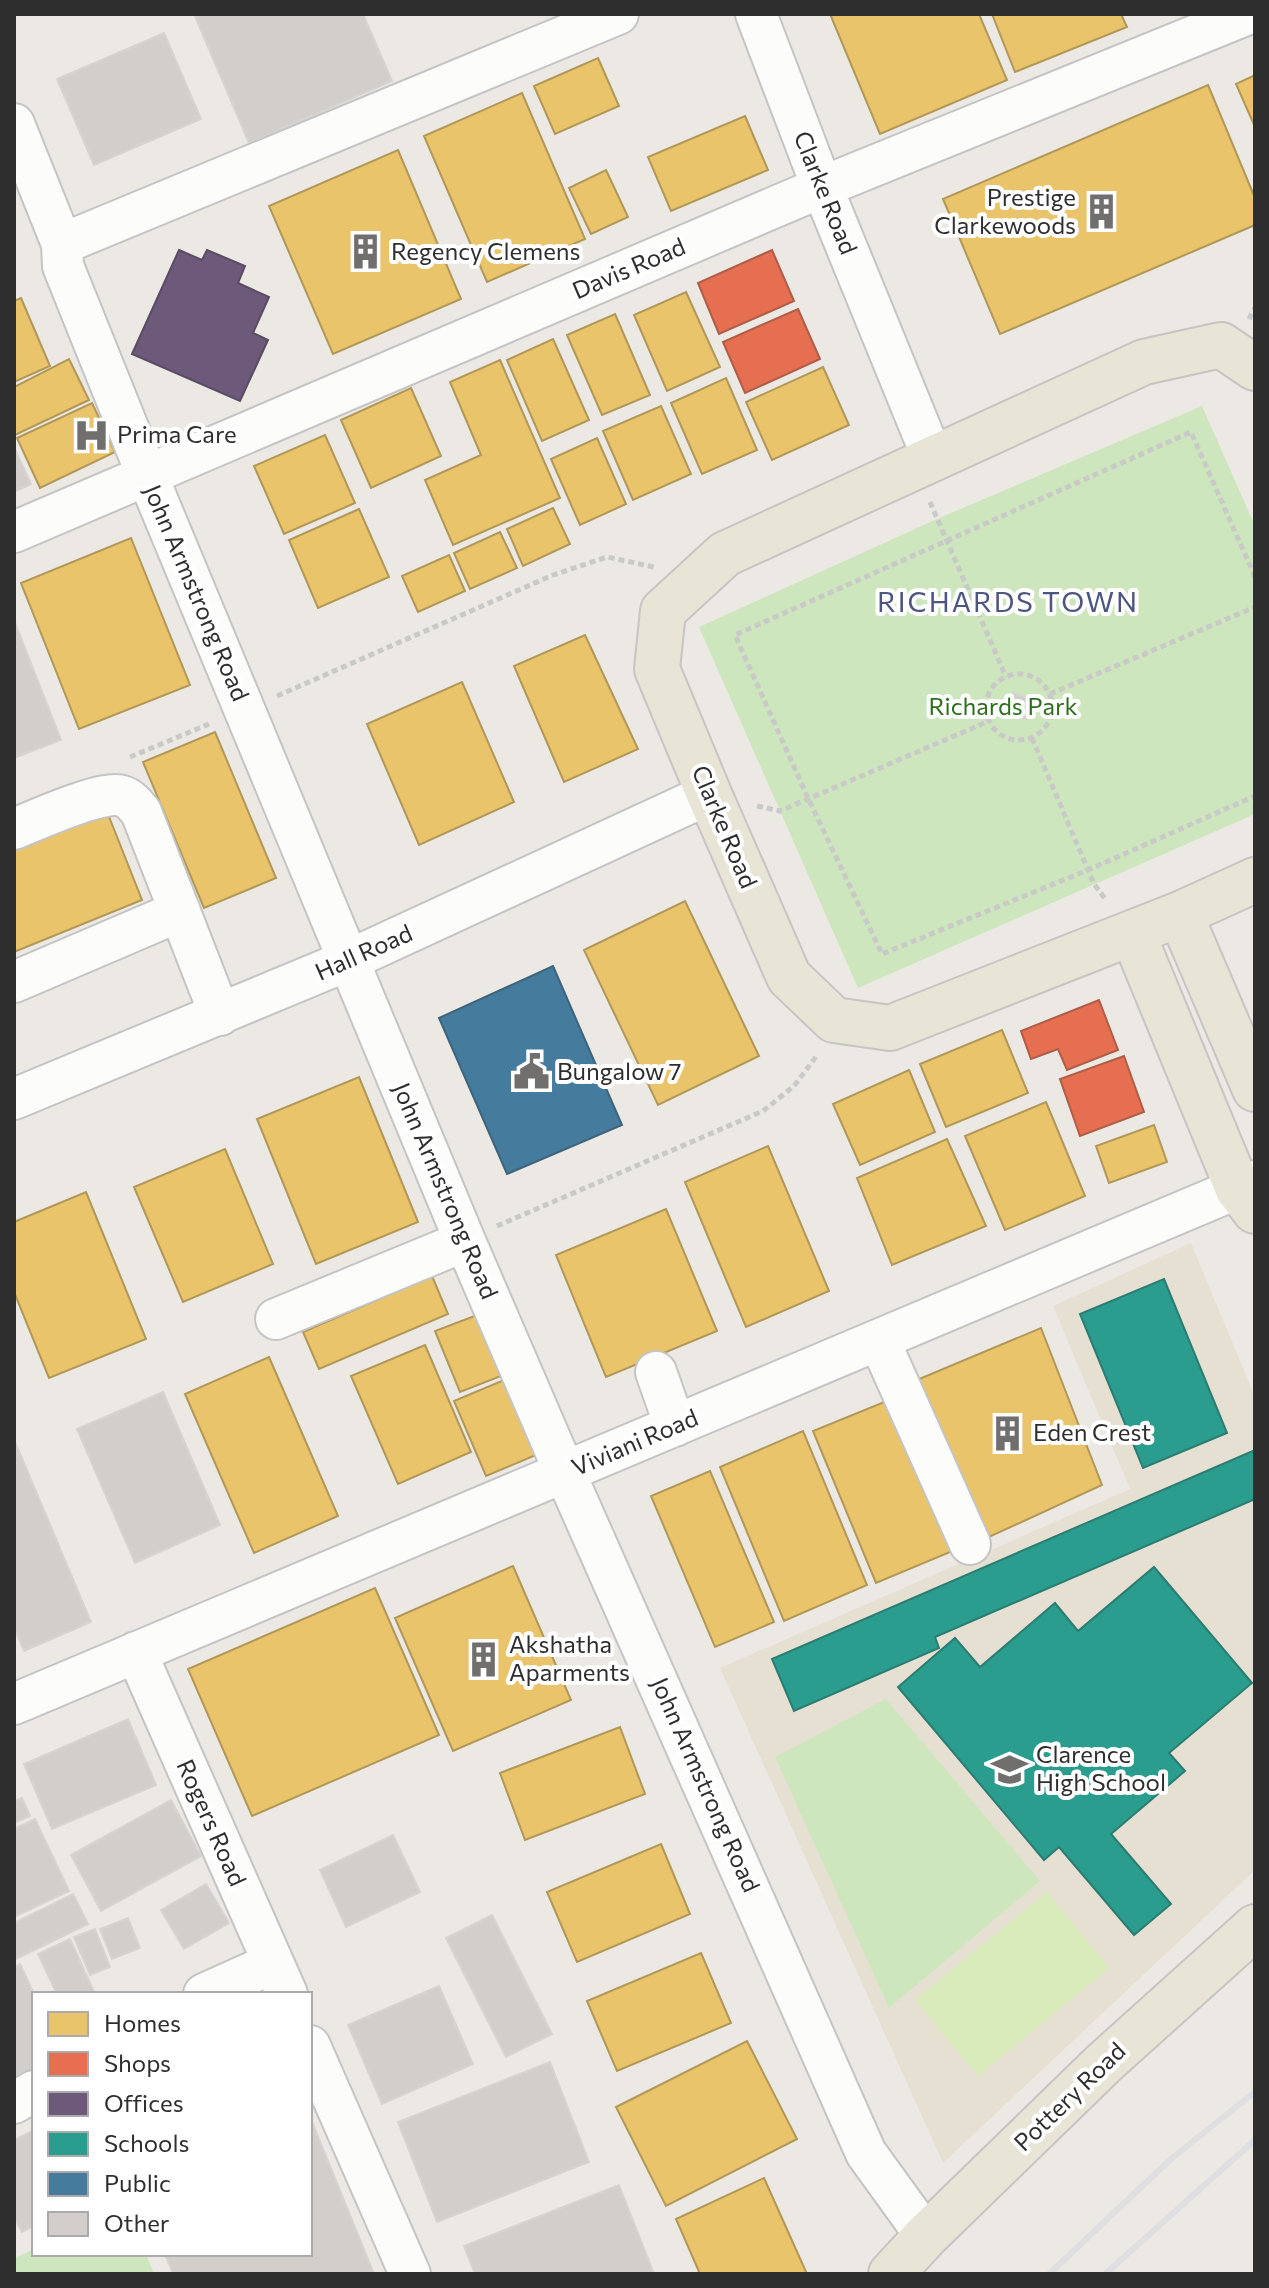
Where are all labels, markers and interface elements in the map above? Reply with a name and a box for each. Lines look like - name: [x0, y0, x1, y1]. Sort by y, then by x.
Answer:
- street label: Clarke Road: [789, 127, 864, 258]
- place label: Prestige Clarkewoods: [934, 182, 1076, 239]
- building icon: Prestige Clarkewoods: [1083, 193, 1121, 231]
- street label: Davis Road: [568, 231, 689, 304]
- building icon: Regency Clemens: [346, 233, 384, 271]
- place label: Regency Clemens: [391, 236, 581, 265]
- hospital icon: Prima Care: [72, 416, 110, 454]
- place label: Prima Care: [117, 419, 237, 448]
- street label: John Armstrong Road: [139, 480, 256, 705]
- district label: RICHARDS TOWN: [877, 584, 1139, 618]
- park label: Richards Park: [928, 691, 1078, 720]
- street label: Clarke Road: [687, 761, 764, 892]
- street label: Hall Road: [310, 917, 417, 986]
- public building icon: Bungalow 7: [512, 1053, 550, 1091]
- place label: Bungalow 7: [557, 1056, 682, 1085]
- street label: John Armstrong Road: [388, 1078, 505, 1303]
- street label: Viviani Road: [567, 1402, 702, 1481]
- building icon: Eden Crest: [988, 1414, 1026, 1452]
- place label: Eden Crest: [1033, 1417, 1151, 1446]
- place label: Akshatha Aparments: [509, 1629, 630, 1686]
- building icon: Akshatha Aparments: [464, 1640, 502, 1678]
- street label: John Armstrong Road: [646, 1672, 767, 1896]
- place label: Clarence High School: [1036, 1739, 1166, 1796]
- school or university icon: Clarence High School: [991, 1750, 1029, 1788]
- street label: Rogers Road: [172, 1754, 253, 1890]
- legend: [32, 1992, 312, 2256]
- text: Homes: [104, 2008, 181, 2037]
- street label: Pottery Road: [1007, 2036, 1131, 2156]
- text: Shops: [104, 2048, 171, 2077]
- text: Offices: [104, 2088, 184, 2117]
- text: Schools: [104, 2128, 189, 2157]
- text: Public: [104, 2168, 171, 2197]
- text: Other: [104, 2208, 170, 2237]

